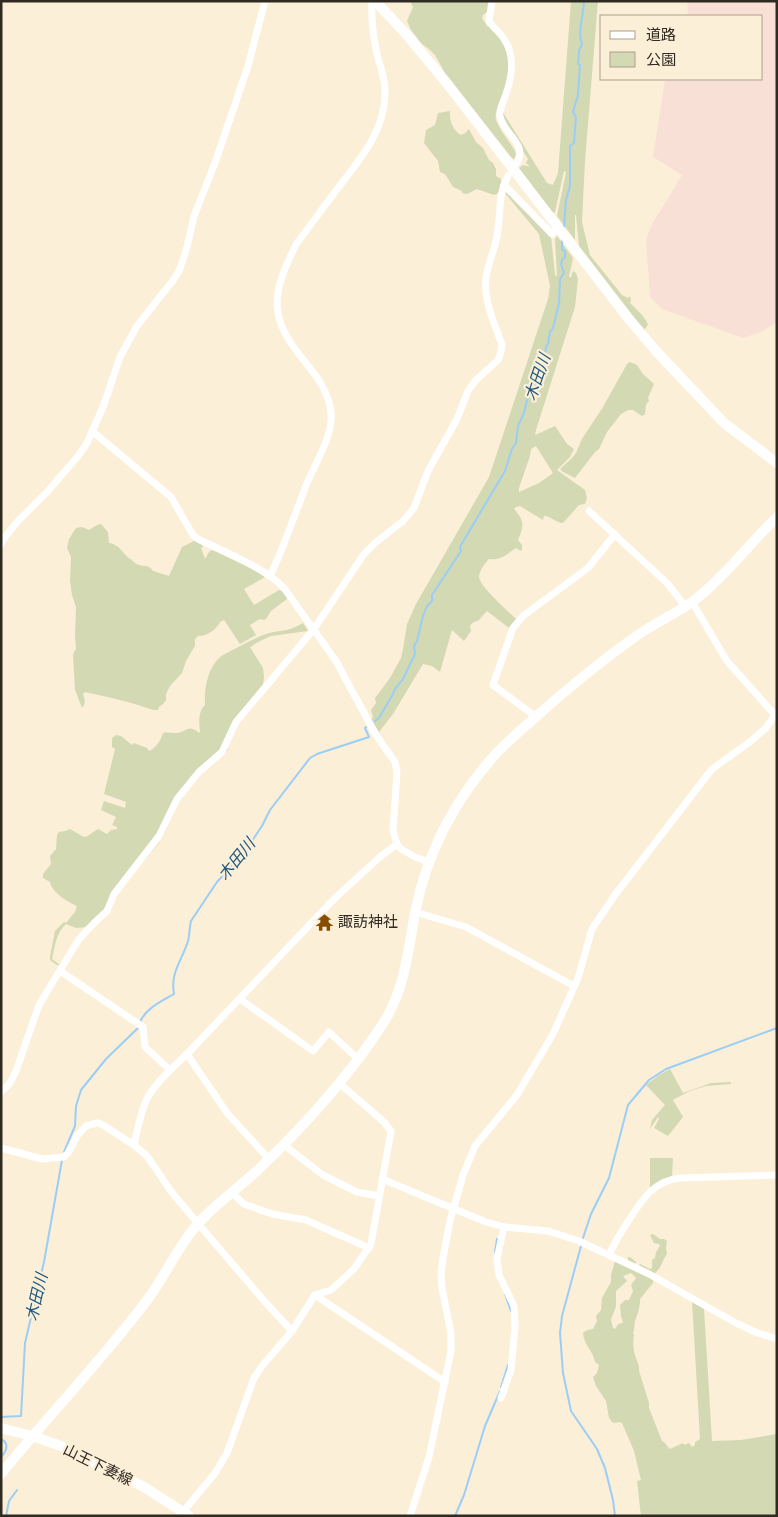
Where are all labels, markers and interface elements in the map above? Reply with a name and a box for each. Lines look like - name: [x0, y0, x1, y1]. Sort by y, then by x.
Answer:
- legend: [600, 15, 763, 80]
- text: 道路: [646, 26, 676, 44]
- text: 公園: [646, 51, 676, 69]
- water label: 木田川: [521, 349, 555, 403]
- water label: 木田川: [214, 833, 260, 884]
- temple icon: 諏訪神社: [314, 912, 334, 932]
- place label: 諏訪神社: [338, 913, 398, 931]
- water label: 木田川: [22, 1270, 52, 1323]
- street label: 山王下妻線: [60, 1440, 136, 1490]

